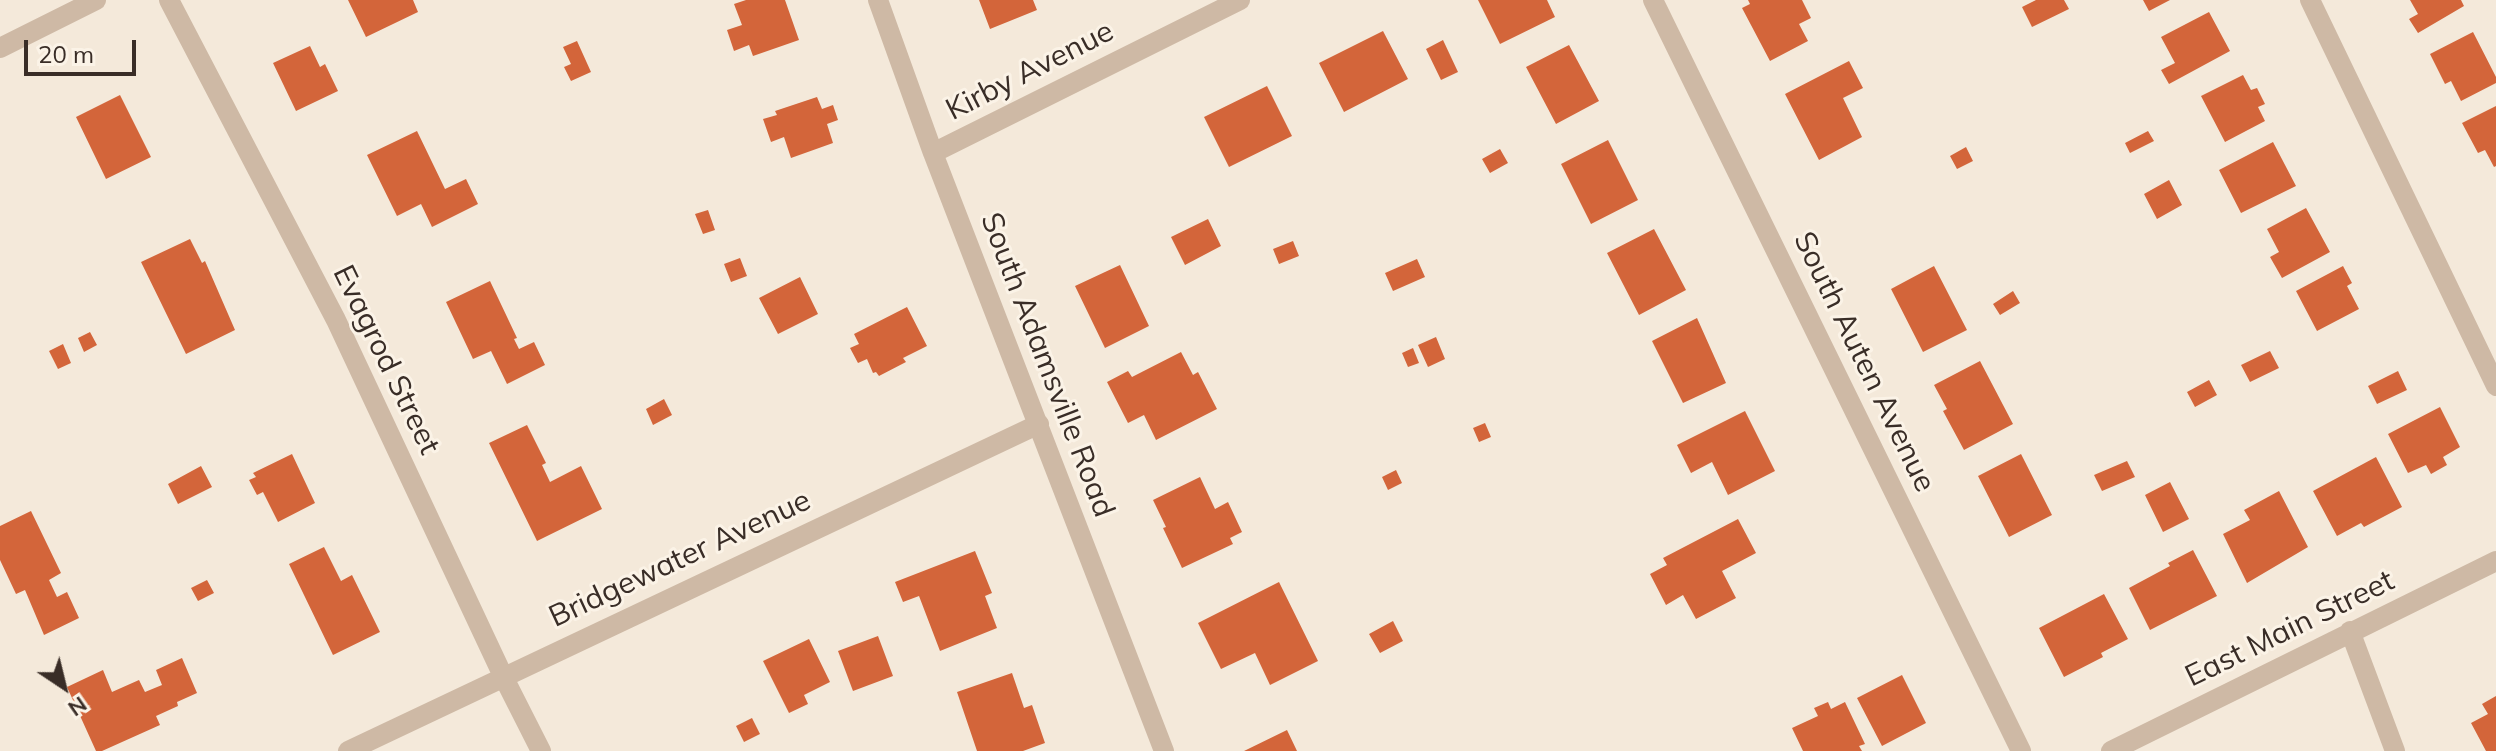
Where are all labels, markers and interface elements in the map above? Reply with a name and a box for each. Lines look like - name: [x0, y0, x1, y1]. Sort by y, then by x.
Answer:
- street label: Kirby Avenue: [940, 13, 1120, 129]
- scale bar: [28, 24, 140, 74]
- text: 20 m: [38, 39, 94, 69]
- street label: South Adamsville Road: [972, 208, 1122, 522]
- street label: South Auten Avenue: [1785, 226, 1943, 498]
- street label: Evagrod Street: [325, 260, 447, 460]
- street label: Bridgewater Avenue: [544, 483, 816, 635]
- street label: East Main Street: [2180, 563, 2400, 695]
- north arrow: [24, 647, 104, 727]
- text: N: [63, 690, 93, 723]

